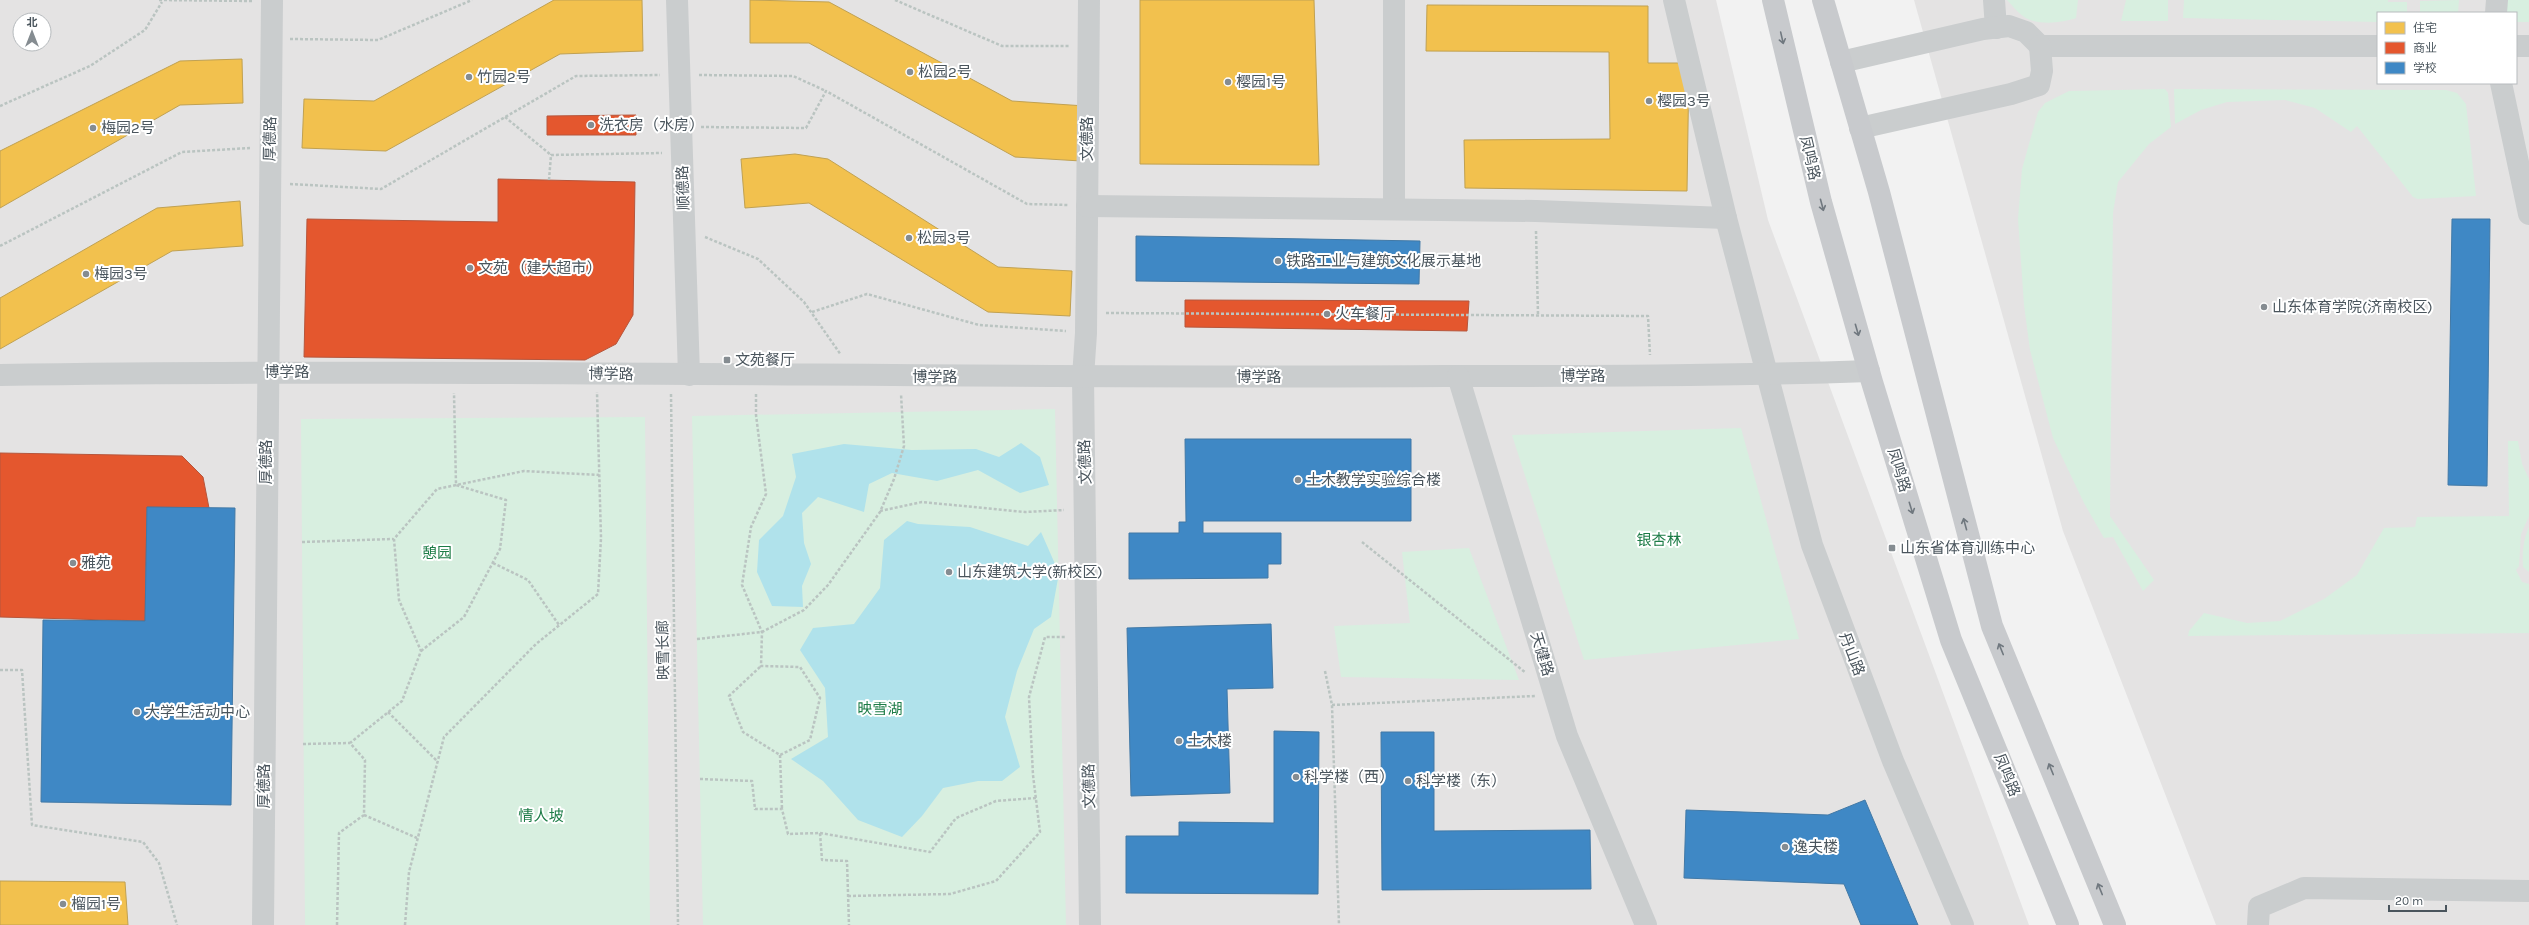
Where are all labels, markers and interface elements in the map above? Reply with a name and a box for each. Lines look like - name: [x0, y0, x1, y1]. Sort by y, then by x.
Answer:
- north arrow: [12, 12, 52, 52]
- legend: [2377, 12, 2517, 84]
- text: 北: [27, 16, 38, 29]
- text: 住宅: [2413, 21, 2437, 35]
- one-way arrow: [1779, 31, 1786, 44]
- text: 商业: [2413, 41, 2437, 55]
- text: 学校: [2413, 61, 2437, 75]
- place label: 松园2号: [918, 63, 972, 81]
- marker: 松园2号: [905, 67, 915, 77]
- place label: 竹园2号: [477, 68, 531, 86]
- marker: 竹园2号: [464, 72, 474, 82]
- place label: 樱园1号: [1236, 73, 1286, 91]
- marker: 樱园1号: [1223, 77, 1233, 87]
- place label: 樱园3号: [1657, 92, 1711, 110]
- marker: 樱园3号: [1644, 96, 1654, 106]
- street label: 厚德路: [261, 116, 279, 162]
- place label: 洗衣房（水房）: [599, 116, 704, 134]
- street label: 文德路: [1078, 116, 1096, 162]
- place label: 梅园2号: [101, 119, 155, 137]
- marker: 洗衣房（水房）: [586, 120, 596, 130]
- marker: 梅园2号: [88, 123, 98, 133]
- street label: 凤鸣路: [1796, 134, 1824, 182]
- street label: 顺德路: [673, 165, 693, 211]
- one-way arrow: [1818, 199, 1826, 212]
- place label: 松园3号: [917, 229, 971, 247]
- marker: 松园3号: [904, 233, 914, 243]
- place label: 铁路工业与建筑文化展示基地: [1286, 252, 1481, 270]
- marker: 铁路工业与建筑文化展示基地: [1273, 256, 1283, 266]
- place label: 文苑 （建大超市）: [478, 259, 602, 277]
- marker: 文苑 （建大超市）: [465, 263, 475, 273]
- place label: 梅园3号: [94, 265, 148, 283]
- marker: 梅园3号: [81, 269, 91, 279]
- place label: 山东体育学院(济南校区): [2272, 298, 2433, 316]
- marker: 山东体育学院(济南校区): [2259, 302, 2269, 312]
- place label: 火车餐厅: [1335, 305, 1395, 323]
- marker: 火车餐厅: [1322, 309, 1332, 319]
- one-way arrow: [1854, 324, 1861, 337]
- place label: 文苑餐厅: [735, 351, 795, 369]
- marker: 文苑餐厅: [722, 355, 732, 365]
- street label: 博学路: [264, 363, 310, 381]
- street label: 博学路: [588, 365, 634, 383]
- street label: 博学路: [1560, 367, 1606, 385]
- street label: 博学路: [912, 368, 958, 386]
- street label: 博学路: [1236, 368, 1282, 386]
- street label: 厚德路: [257, 439, 275, 485]
- street label: 文德路: [1075, 439, 1095, 485]
- street label: 凤鸣路: [1884, 446, 1914, 494]
- place label: 土木教学实验综合楼: [1306, 471, 1441, 489]
- marker: 土木教学实验综合楼: [1293, 475, 1303, 485]
- one-way arrow: [1908, 502, 1915, 515]
- one-way arrow: [1961, 518, 1969, 531]
- park label: 银杏林: [1636, 531, 1682, 549]
- place label: 山东省体育训练中心: [1900, 539, 2035, 557]
- marker: 山东省体育训练中心: [1887, 543, 1897, 553]
- park label: 憩园: [422, 544, 452, 562]
- place label: 雅苑: [81, 554, 111, 572]
- marker: 雅苑: [68, 558, 78, 568]
- place label: 山东建筑大学(新校区): [957, 563, 1103, 581]
- marker: 山东建筑大学(新校区): [944, 567, 954, 577]
- street label: 映雪长廊: [653, 620, 673, 680]
- street label: 天健路: [1527, 630, 1557, 678]
- street label: 丹山路: [1836, 630, 1868, 678]
- one-way arrow: [1997, 643, 2004, 655]
- park label: 映雪湖: [857, 700, 903, 718]
- place label: 大学生活动中心: [145, 703, 250, 721]
- marker: 大学生活动中心: [132, 707, 142, 717]
- place label: 土木楼: [1187, 732, 1232, 750]
- marker: 土木楼: [1174, 736, 1184, 746]
- street label: 凤鸣路: [1990, 751, 2024, 799]
- street label: 厚德路: [255, 763, 273, 809]
- street label: 文德路: [1080, 763, 1098, 809]
- one-way arrow: [2046, 763, 2054, 775]
- place label: 科学楼（西）: [1304, 768, 1394, 786]
- marker: 科学楼（西）: [1291, 772, 1301, 782]
- place label: 科学楼（东）: [1416, 772, 1506, 790]
- marker: 科学楼（东）: [1403, 776, 1413, 786]
- park label: 情人坡: [518, 807, 564, 825]
- place label: 逸夫楼: [1793, 838, 1838, 856]
- marker: 逸夫楼: [1780, 842, 1790, 852]
- one-way arrow: [2096, 883, 2104, 895]
- scale bar: [2389, 887, 2446, 913]
- text: 20 m: [2395, 894, 2423, 908]
- place label: 榴园1号: [71, 895, 121, 913]
- marker: 榴园1号: [58, 899, 68, 909]

